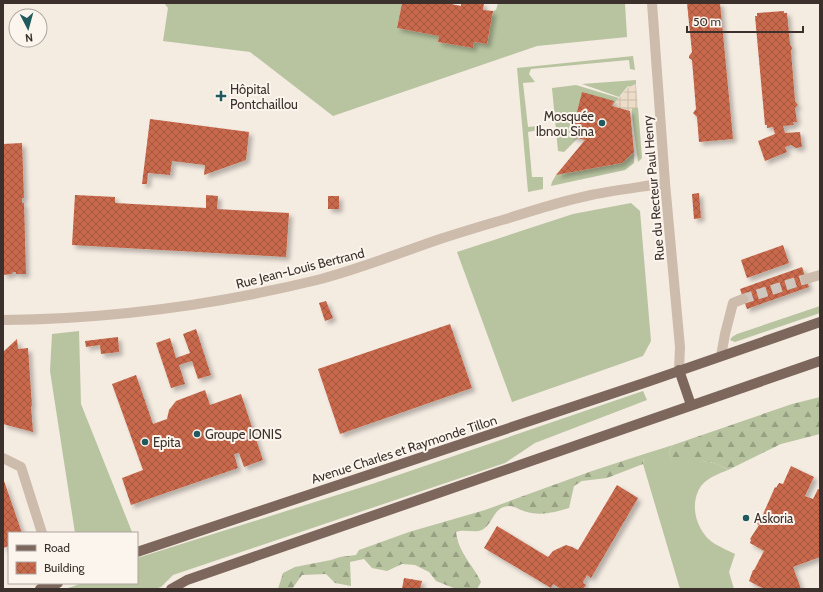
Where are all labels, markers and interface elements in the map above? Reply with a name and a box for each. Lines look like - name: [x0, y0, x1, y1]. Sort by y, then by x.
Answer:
- north arrow: [8, 8, 48, 48]
- scale bar: [687, 8, 803, 34]
- text: 50 m: [693, 14, 721, 29]
- text: N: [24, 31, 34, 45]
- place label: Hôpital Pontchaillou: [230, 81, 298, 112]
- marker: Hôpital Pontchaillou: [215, 90, 227, 102]
- place label: Mosquée Ibnou Sina: [536, 108, 595, 139]
- street label: Rue du Recteur Paul Henry: [639, 114, 667, 261]
- marker: Mosquée Ibnou Sina: [597, 118, 607, 128]
- street label: Rue Jean-Louis Bertrand: [234, 244, 366, 292]
- street label: Avenue Charles et Raymonde Tillon: [309, 411, 499, 487]
- place label: Groupe IONIS: [205, 426, 282, 442]
- marker: Groupe IONIS: [192, 429, 202, 439]
- place label: Epita: [153, 434, 181, 450]
- marker: Epita: [140, 437, 150, 447]
- place label: Askoria: [754, 510, 794, 526]
- marker: Askoria: [741, 513, 751, 523]
- legend: [8, 532, 138, 584]
- text: Road: [44, 540, 70, 555]
- text: Building: [44, 560, 86, 575]

